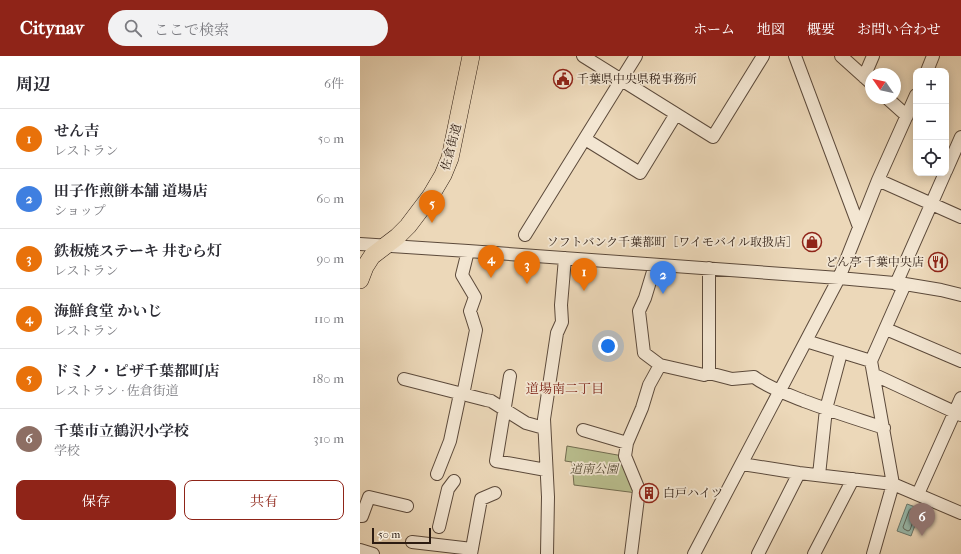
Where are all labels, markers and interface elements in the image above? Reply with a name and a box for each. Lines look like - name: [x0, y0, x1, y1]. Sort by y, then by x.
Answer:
- search box: [108, 10, 388, 46]
- text: Citynav: [20, 17, 84, 39]
- icon: search: [122, 17, 144, 39]
- text: ここで検索: [154, 21, 229, 39]
- text: ホーム: [693, 21, 735, 38]
- text: 地図: [757, 21, 785, 38]
- text: 概要: [807, 21, 835, 38]
- text: お問い合わせ: [857, 21, 941, 38]
- public building icon: 千葉県中央県税事務所: [552, 68, 574, 90]
- north arrow: [865, 68, 901, 104]
- map controls: [913, 68, 949, 176]
- button: +: [913, 68, 949, 104]
- place label: 千葉県中央県税事務所: [577, 72, 697, 86]
- text: 周辺: [16, 74, 50, 94]
- text: 6件: [324, 76, 344, 91]
- button: −: [913, 104, 949, 140]
- text: せん吉: [54, 122, 99, 140]
- street label: 佐倉街道: [438, 122, 464, 172]
- text: 1: [27, 131, 31, 146]
- text: 50 m: [318, 131, 344, 146]
- button: locate: [913, 140, 949, 176]
- text: レストラン: [54, 143, 119, 158]
- text: 田子作煎餅本舗 道場店: [54, 182, 207, 200]
- pin: 5: [419, 190, 445, 223]
- text: 2: [26, 191, 32, 206]
- text: 60 m: [316, 191, 344, 206]
- text: ショップ: [54, 203, 106, 218]
- shop icon: ソフトバンク千葉都町［ワイモバイル取扱店］: [801, 231, 823, 253]
- place label: ソフトバンク千葉都町［ワイモバイル取扱店］: [547, 235, 798, 249]
- text: 鉄板焼ステーキ 井むら灯: [54, 242, 222, 260]
- pin: 4: [478, 245, 504, 278]
- text: 3: [26, 251, 32, 266]
- text: 90 m: [316, 251, 344, 266]
- pin: 3: [514, 251, 540, 284]
- restaurant icon: どん亭 千葉中央店: [927, 251, 949, 273]
- place label: どん亭 千葉中央店: [825, 255, 924, 269]
- pin: 1: [571, 258, 597, 291]
- pin: 2: [650, 261, 676, 294]
- text: レストラン: [54, 263, 119, 278]
- text: 海鮮食堂 かいじ: [54, 302, 162, 320]
- text: 4: [25, 311, 33, 326]
- text: 110 m: [314, 311, 344, 326]
- text: レストラン: [54, 323, 119, 338]
- your location: [598, 336, 618, 356]
- text: ドミノ・ピザ千葉都町店: [54, 362, 219, 380]
- text: 5: [26, 371, 32, 386]
- text: 180 m: [312, 371, 344, 386]
- district label: 道場南二丁目: [526, 381, 604, 396]
- text: レストラン · 佐倉街道: [54, 383, 179, 398]
- text: 千葉市立鶴沢小学校: [54, 422, 189, 440]
- text: 6: [25, 431, 33, 446]
- text: 310 m: [313, 431, 344, 446]
- text: 学校: [54, 443, 80, 458]
- park label: 道南公園: [570, 462, 620, 476]
- button: 保存: [16, 480, 176, 520]
- button: 共有: [184, 480, 344, 520]
- building icon: 白戸ハイツ: [638, 482, 660, 504]
- place label: 白戸ハイツ: [663, 486, 723, 500]
- pin: 6: [909, 503, 935, 536]
- scale bar: [372, 526, 431, 545]
- text: 50 m: [378, 528, 400, 541]

